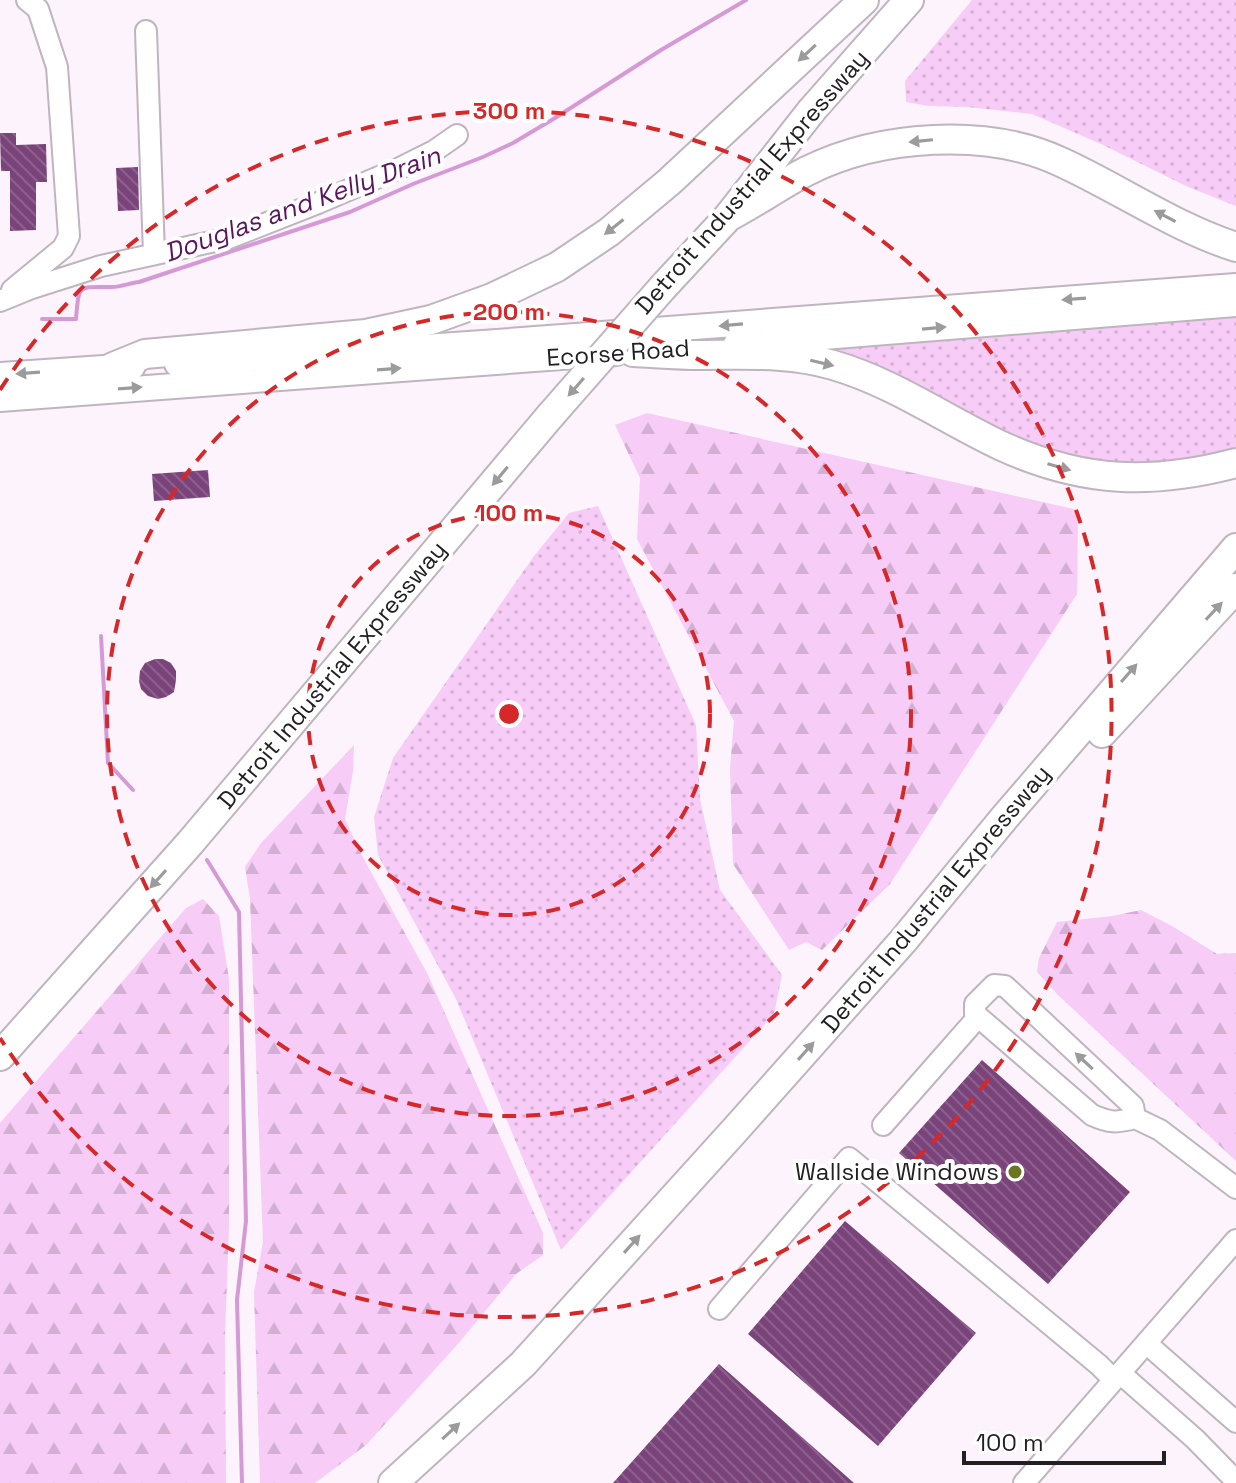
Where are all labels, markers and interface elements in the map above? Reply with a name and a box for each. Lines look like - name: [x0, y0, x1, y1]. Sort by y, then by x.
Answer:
- street label: Detroit Industrial Expressway: [628, 43, 875, 320]
- one-way arrow: [798, 44, 817, 62]
- text: 300 m: [473, 95, 545, 126]
- one-way arrow: [908, 134, 933, 147]
- water label: Douglas and Kelly Drain: [159, 138, 446, 270]
- one-way arrow: [1153, 210, 1176, 223]
- one-way arrow: [604, 218, 624, 235]
- one-way arrow: [1062, 293, 1087, 306]
- text: 200 m: [473, 296, 545, 327]
- one-way arrow: [719, 319, 744, 332]
- one-way arrow: [922, 321, 947, 334]
- street label: Ecorse Road: [545, 332, 691, 373]
- one-way arrow: [809, 357, 834, 369]
- one-way arrow: [377, 362, 402, 375]
- one-way arrow: [15, 367, 40, 380]
- one-way arrow: [568, 376, 585, 396]
- one-way arrow: [118, 381, 143, 394]
- one-way arrow: [1047, 461, 1071, 474]
- one-way arrow: [492, 465, 509, 485]
- text: 100 m: [475, 497, 543, 528]
- street label: Detroit Industrial Expressway: [210, 534, 453, 815]
- one-way arrow: [1204, 602, 1222, 621]
- one-way arrow: [1120, 663, 1137, 683]
- centre of rings: [495, 700, 523, 728]
- street label: Detroit Industrial Expressway: [814, 758, 1057, 1039]
- one-way arrow: [149, 870, 167, 889]
- one-way arrow: [796, 1041, 814, 1060]
- one-way arrow: [1075, 1052, 1094, 1070]
- place label: Wallside Windows: [795, 1156, 999, 1187]
- marker: Wallside Windows: [1006, 1163, 1024, 1181]
- one-way arrow: [623, 1235, 640, 1255]
- scale bar: [964, 1415, 1164, 1465]
- one-way arrow: [442, 1422, 461, 1440]
- text: 100 m: [976, 1427, 1044, 1458]

